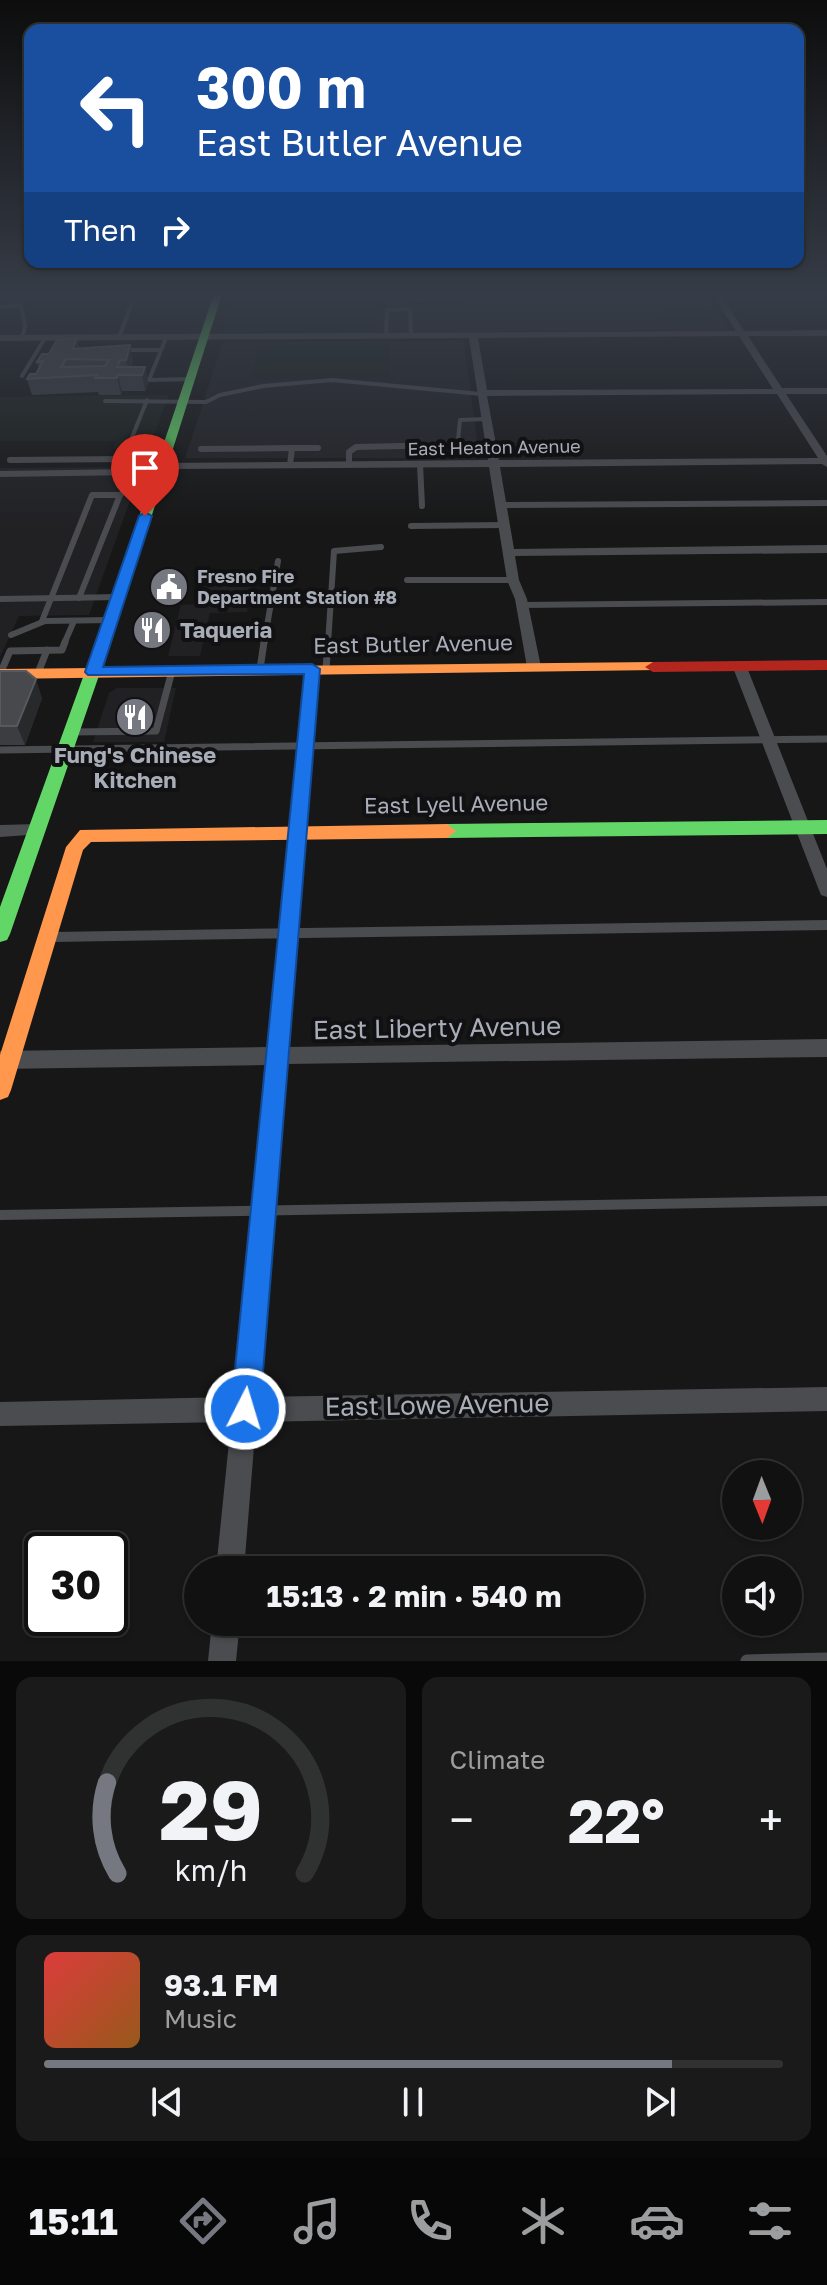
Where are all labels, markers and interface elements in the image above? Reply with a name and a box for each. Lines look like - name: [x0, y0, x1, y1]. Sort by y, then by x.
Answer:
- text: 300 m: [196, 53, 366, 120]
- icon: left: [64, 56, 168, 160]
- text: East Butler Avenue: [196, 121, 523, 164]
- icon: right: [153, 208, 197, 252]
- text: Then: [64, 212, 137, 248]
- pin: [111, 434, 179, 516]
- street label: East Heaton Avenue: [407, 434, 581, 460]
- icon: arrive: [123, 446, 167, 490]
- place label: Fresno Fire Department Station #8: [197, 565, 397, 608]
- public building icon: Fresno Fire Department Station #8: [148, 566, 190, 608]
- restaurant icon: Taqueria: [131, 609, 173, 651]
- place label: Taqueria: [180, 616, 272, 643]
- street label: East Butler Avenue: [313, 628, 513, 659]
- restaurant icon: Fung's Chinese Kitchen: [114, 696, 156, 738]
- place label: Fung's Chinese Kitchen: [54, 741, 216, 793]
- street label: East Lyell Avenue: [364, 788, 548, 819]
- street label: East Liberty Avenue: [313, 1010, 561, 1045]
- position arrow: [203, 1367, 287, 1451]
- street label: East Lowe Avenue: [324, 1387, 550, 1422]
- north arrow: [722, 1460, 802, 1540]
- map controls: [722, 1460, 802, 1636]
- speed limit sign: 30: [24, 1532, 128, 1636]
- button: sound: [722, 1556, 802, 1636]
- text: 15:13 · 2 min · 540 m: [266, 1578, 562, 1614]
- text: Climate: [450, 1744, 545, 1775]
- text: 29: [159, 1758, 263, 1858]
- text: 22°: [568, 1784, 665, 1856]
- text: −: [450, 1793, 474, 1846]
- text: +: [759, 1793, 783, 1846]
- text: km/h: [174, 1853, 247, 1887]
- text: 93.1 FM: [164, 1967, 278, 2003]
- text: Music: [164, 2003, 237, 2034]
- icon: previous: [145, 2080, 189, 2124]
- icon: pause: [391, 2080, 435, 2124]
- icon: next: [638, 2080, 682, 2124]
- icon: directions: [175, 2193, 231, 2249]
- icon: music: [289, 2193, 345, 2249]
- icon: phone: [402, 2193, 458, 2249]
- icon: climate: [515, 2193, 571, 2249]
- icon: car: [629, 2193, 685, 2249]
- icon: filters: [742, 2193, 798, 2249]
- text: 15:11: [29, 2200, 118, 2243]

